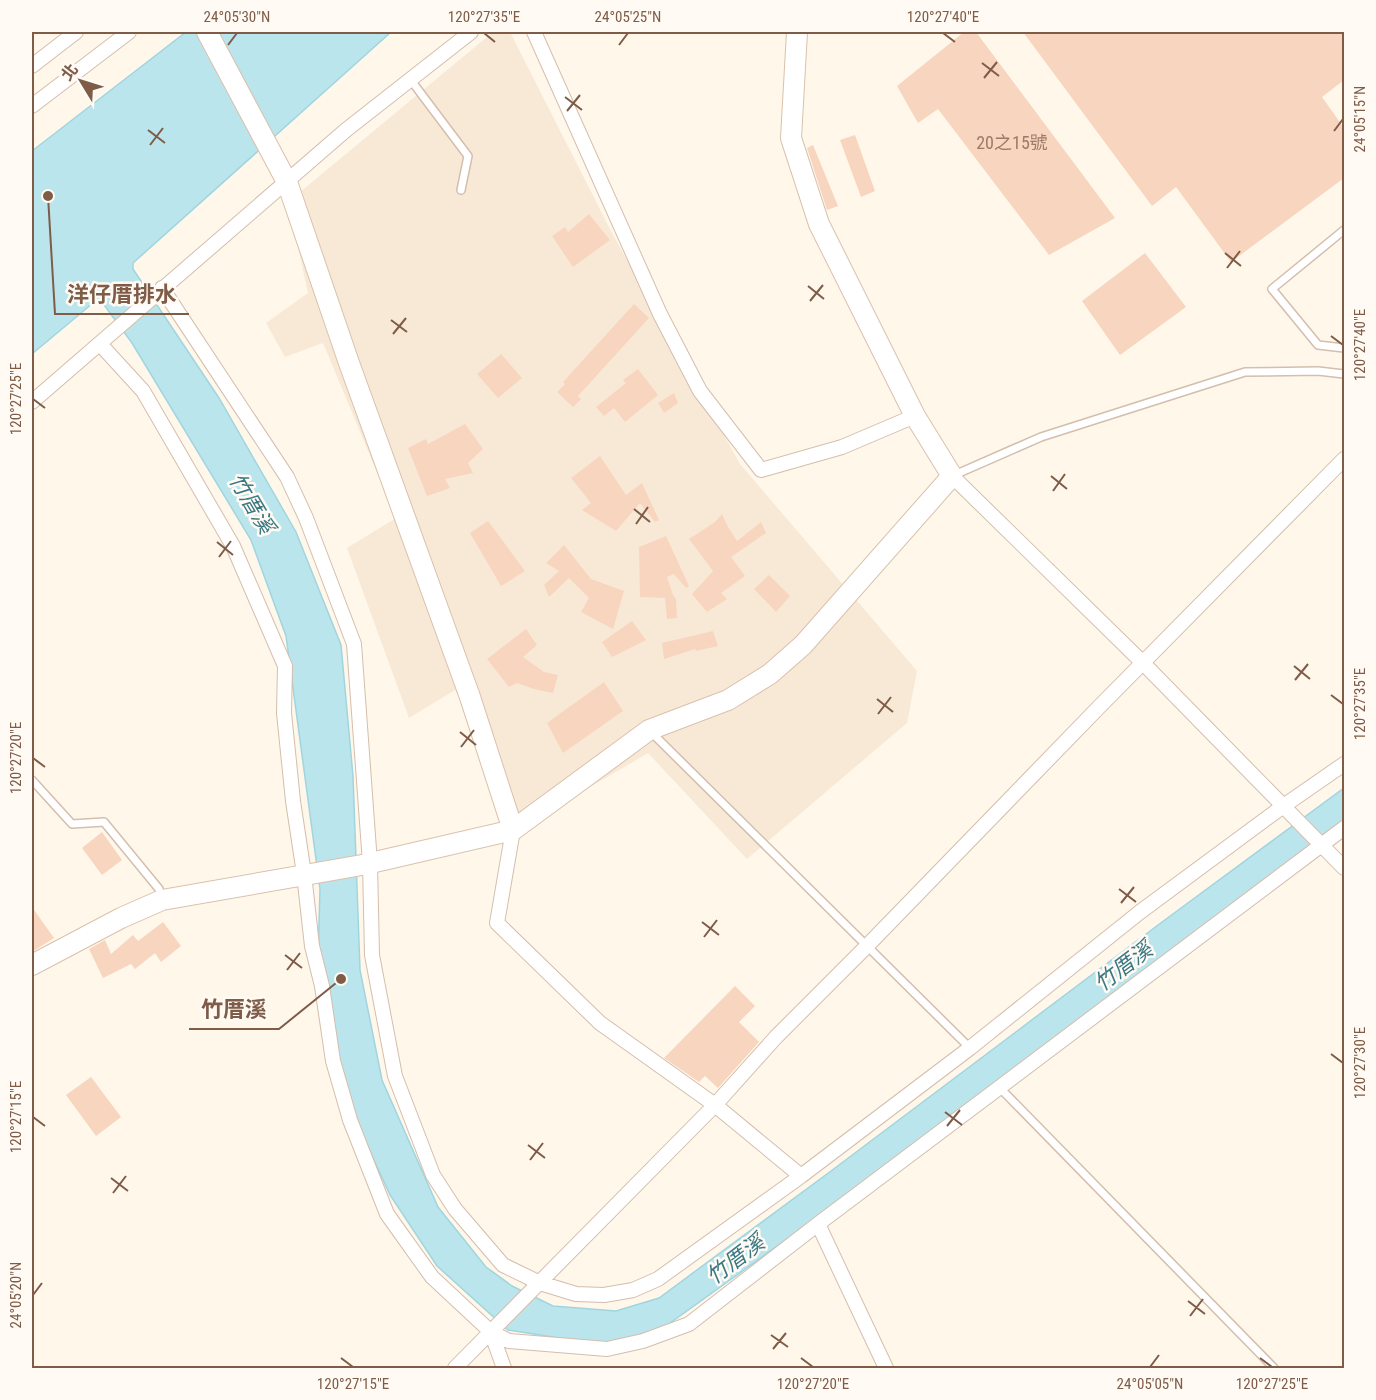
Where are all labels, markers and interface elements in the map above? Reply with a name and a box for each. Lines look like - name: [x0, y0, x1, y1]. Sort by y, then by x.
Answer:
- text: 24°05'30"N: [204, 8, 270, 26]
- text: 120°27'35"E: [448, 8, 520, 26]
- text: 24°05'25"N: [595, 8, 661, 26]
- text: 120°27'40"E: [907, 8, 979, 26]
- north arrow: [51, 51, 111, 111]
- text: 北: [57, 60, 82, 84]
- text: 24°05'15"N: [1351, 86, 1369, 152]
- house number: 20之15號: [976, 132, 1048, 153]
- callout: 洋仔厝排水: [55, 274, 189, 314]
- text: 洋仔厝排水: [67, 282, 177, 307]
- text: 120°27'40"E: [1351, 309, 1369, 381]
- text: 120°27'25"E: [7, 363, 25, 435]
- water label: 竹厝溪: [224, 469, 281, 541]
- text: 120°27'35"E: [1351, 668, 1369, 740]
- text: 120°27'20"E: [7, 722, 25, 794]
- water label: 竹厝溪: [1089, 935, 1160, 996]
- callout: 竹厝溪: [189, 989, 279, 1029]
- text: 竹厝溪: [201, 997, 267, 1022]
- text: 120°27'30"E: [1351, 1027, 1369, 1099]
- text: 120°27'15"E: [7, 1081, 25, 1153]
- water label: 竹厝溪: [701, 1228, 772, 1289]
- text: 24°05'20"N: [7, 1262, 25, 1328]
- text: 120°27'15"E: [317, 1375, 389, 1393]
- text: 120°27'20"E: [777, 1375, 849, 1393]
- text: 24°05'05"N: [1117, 1375, 1183, 1393]
- text: 120°27'25"E: [1236, 1375, 1308, 1393]

